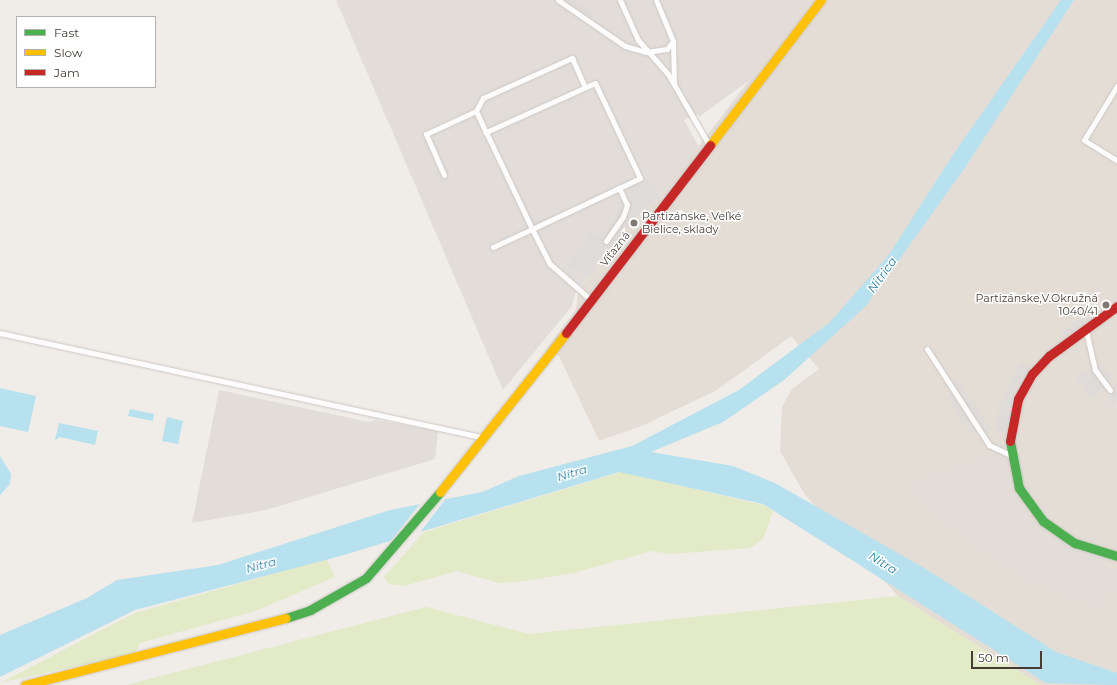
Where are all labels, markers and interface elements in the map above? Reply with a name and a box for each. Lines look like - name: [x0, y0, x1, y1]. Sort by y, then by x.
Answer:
- legend: [16, 16, 156, 88]
- text: Fast: [54, 25, 79, 40]
- text: Slow: [54, 45, 83, 60]
- text: Jam: [54, 65, 80, 80]
- place label: Partizánske, Veľké Bielice, sklady: [642, 210, 742, 236]
- marker: Partizánske, Veľké Bielice, sklady: [629, 218, 639, 228]
- street label: Víťazná: [597, 229, 633, 269]
- water label: Nitrica: [864, 254, 900, 296]
- place label: Partizánske,V.Okružná 1040/41: [975, 292, 1098, 318]
- marker: Partizánske,V.Okružná 1040/41: [1101, 300, 1111, 310]
- water label: Nitra: [555, 462, 589, 484]
- water label: Nitra: [866, 549, 900, 577]
- water label: Nitra: [244, 554, 278, 576]
- scale bar: [973, 643, 1044, 669]
- text: 50 m: [978, 650, 1009, 665]

